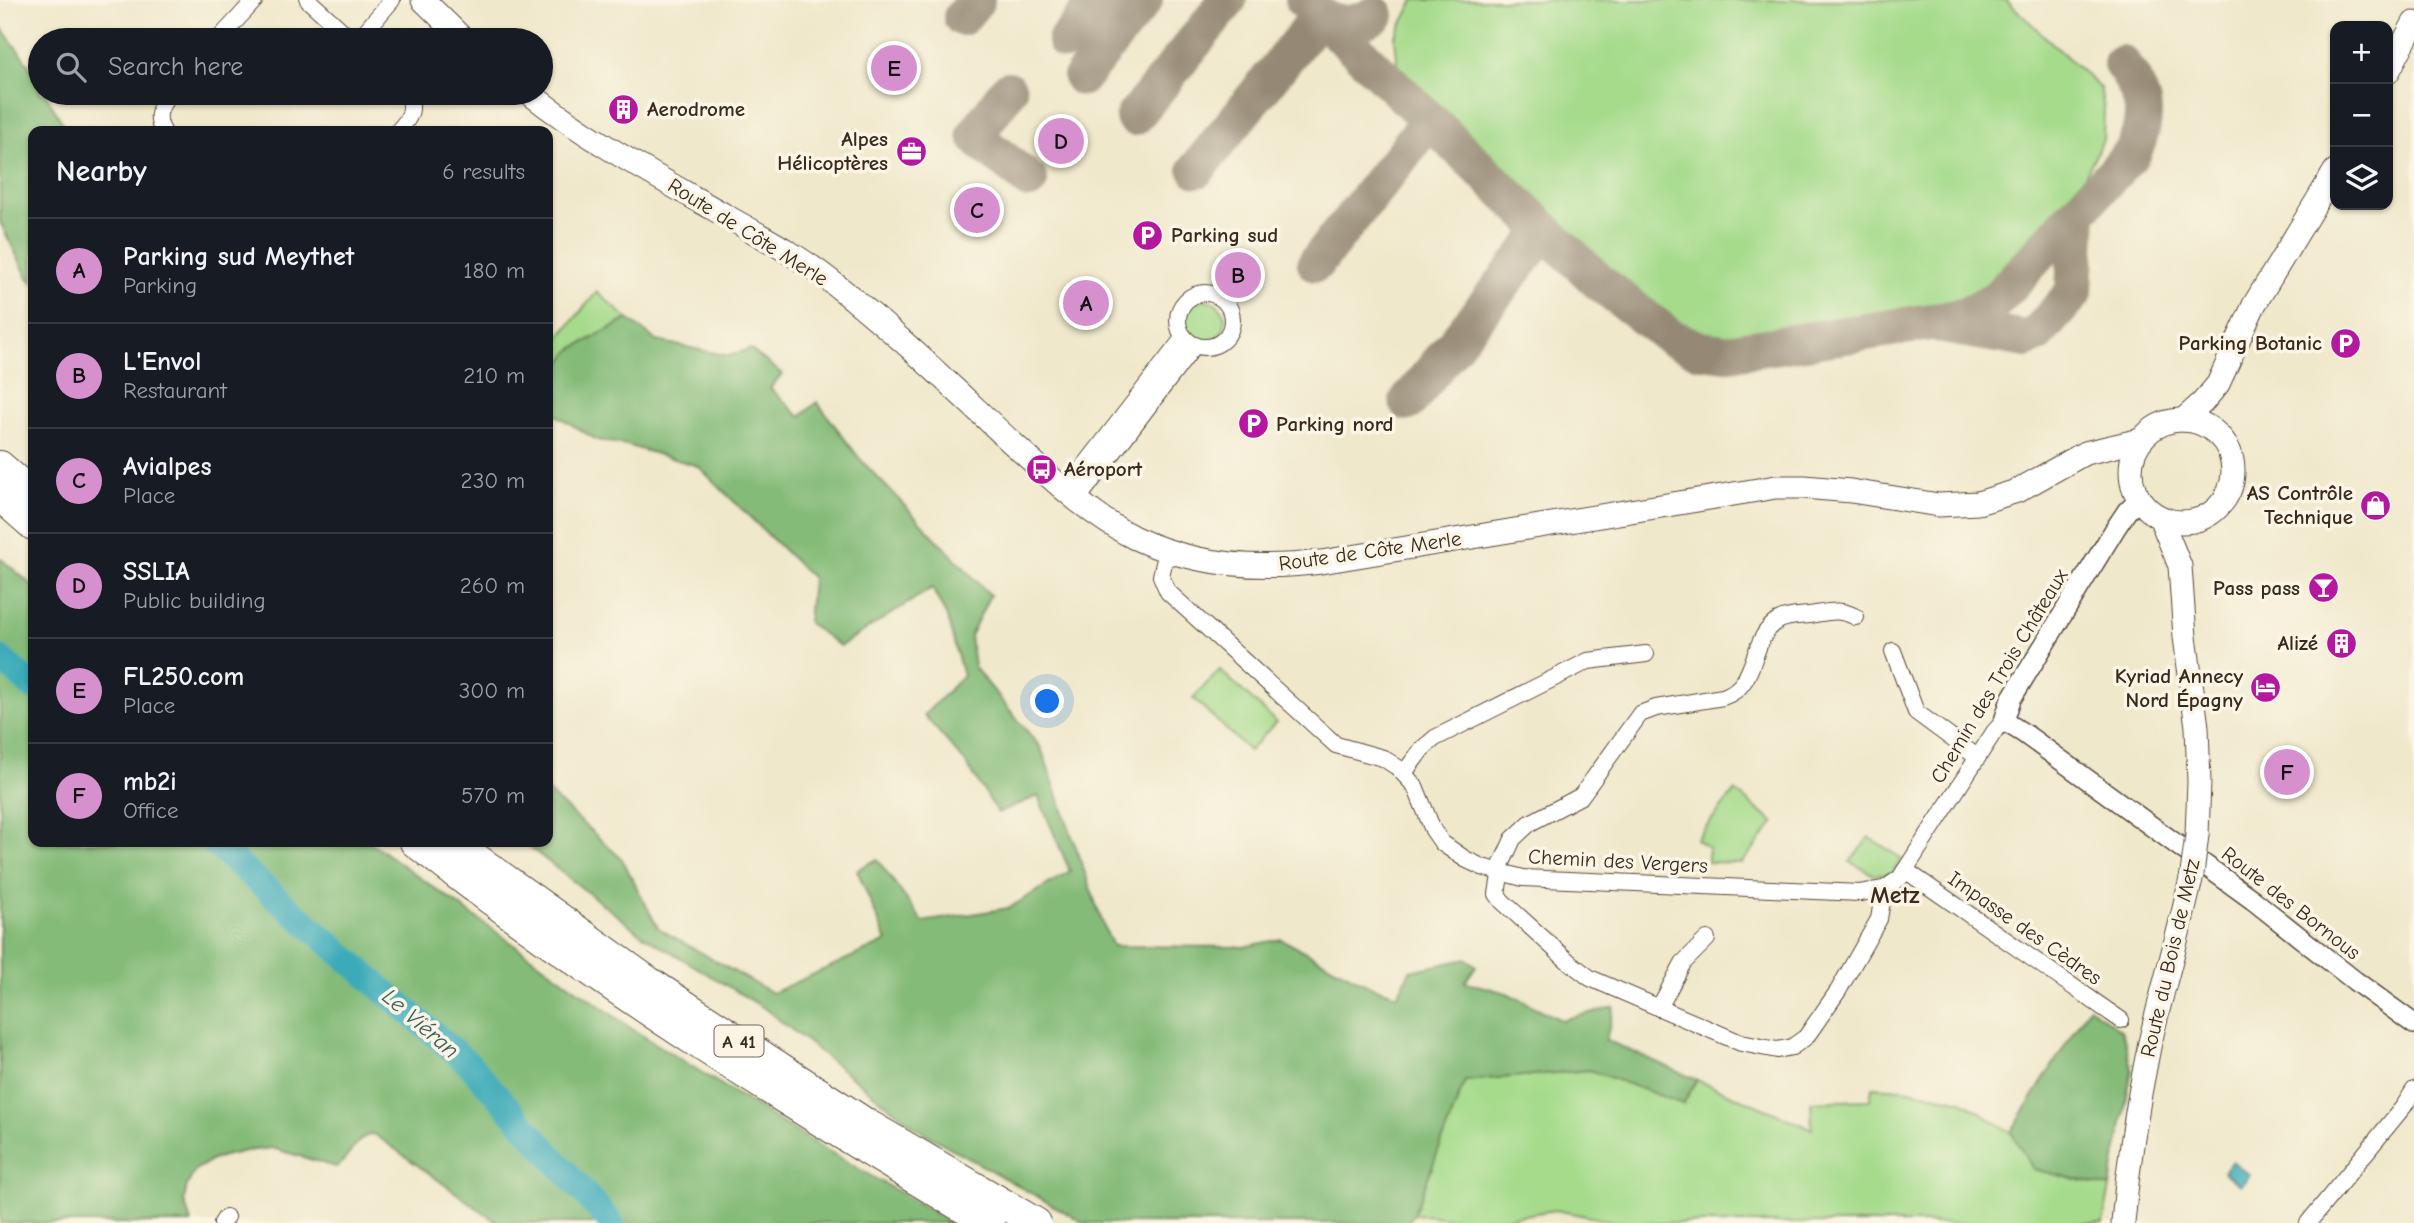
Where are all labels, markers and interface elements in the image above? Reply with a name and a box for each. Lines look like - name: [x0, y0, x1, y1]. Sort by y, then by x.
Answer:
- map controls: [2330, 21, 2393, 210]
- button: +: [2330, 21, 2393, 84]
- search box: [28, 28, 553, 105]
- pin: E: [871, 42, 917, 94]
- icon: search: [52, 48, 90, 86]
- text: Search here: [108, 52, 243, 82]
- button: −: [2330, 84, 2393, 147]
- building icon: Aerodrome: [607, 92, 641, 126]
- place label: Aerodrome: [647, 97, 745, 121]
- pin: D: [1038, 115, 1084, 167]
- place label: Alpes Hélicoptères: [777, 127, 888, 175]
- office icon: Alpes Hélicoptères: [894, 134, 928, 168]
- button: layers: [2330, 147, 2393, 210]
- text: Nearby: [56, 154, 147, 189]
- text: 6 results: [442, 158, 525, 185]
- street label: Route de Côte Merle: [664, 173, 832, 291]
- pin: C: [954, 184, 1000, 236]
- parking icon: Parking sud: [1131, 218, 1165, 252]
- place label: Parking sud: [1171, 223, 1278, 247]
- text: Parking sud Meythet: [123, 242, 354, 272]
- pin: B: [1215, 249, 1261, 301]
- text: A: [73, 257, 85, 284]
- text: 180 m: [463, 257, 525, 284]
- text: Parking: [123, 272, 197, 299]
- pin: A: [1063, 277, 1109, 329]
- parking icon: Parking Botanic: [2328, 326, 2362, 360]
- place label: Parking Botanic: [2179, 331, 2322, 355]
- text: L'Envol: [123, 347, 201, 377]
- text: B: [72, 362, 86, 389]
- text: 210 m: [463, 362, 525, 389]
- text: Restaurant: [123, 377, 227, 404]
- parking icon: Parking nord: [1236, 407, 1270, 441]
- place label: Parking nord: [1276, 412, 1394, 436]
- text: Avialpes: [123, 452, 211, 482]
- bus stop icon: Aéroport: [1024, 452, 1058, 486]
- place label: Aéroport: [1064, 457, 1143, 481]
- text: C: [72, 467, 86, 494]
- text: 230 m: [461, 467, 525, 494]
- place label: AS Contrôle Technique: [2247, 481, 2353, 529]
- text: Place: [123, 482, 175, 509]
- shop icon: AS Contrôle Technique: [2359, 488, 2393, 522]
- street label: Route de Côte Merle: [1277, 526, 1463, 576]
- text: SSLIA: [123, 557, 190, 587]
- street label: Chemin des Trois Châteaux: [1925, 564, 2073, 788]
- bar icon: Pass pass: [2306, 571, 2340, 605]
- text: D: [72, 572, 86, 599]
- text: 260 m: [460, 572, 525, 599]
- place label: Pass pass: [2213, 576, 2300, 600]
- text: Public building: [123, 587, 266, 614]
- building icon: Alizé: [2324, 626, 2358, 660]
- place label: Alizé: [2277, 631, 2318, 655]
- text: FL250.com: [123, 662, 244, 692]
- place label: Kyriad Annecy Nord Épagny: [2115, 664, 2243, 712]
- hotel icon: Kyriad Annecy Nord Épagny: [2249, 671, 2283, 705]
- text: E: [72, 677, 86, 704]
- text: 300 m: [459, 677, 525, 704]
- your location: [1030, 684, 1064, 718]
- text: Place: [123, 692, 175, 719]
- pin: F: [2264, 746, 2310, 798]
- text: mb2i: [123, 767, 177, 797]
- text: F: [72, 782, 86, 809]
- text: 570 m: [461, 782, 525, 809]
- text: Office: [123, 797, 178, 824]
- street label: Route des Bornous: [2217, 841, 2365, 965]
- street label: Chemin des Vergers: [1528, 844, 1708, 878]
- street label: Route du Bois de Metz: [2136, 857, 2204, 1059]
- street label: Impasse des Cèdres: [1944, 866, 2106, 990]
- district label: Metz: [1870, 881, 1920, 909]
- water label: Le Viéran: [377, 983, 464, 1064]
- road number: A 41: [714, 1026, 764, 1056]

